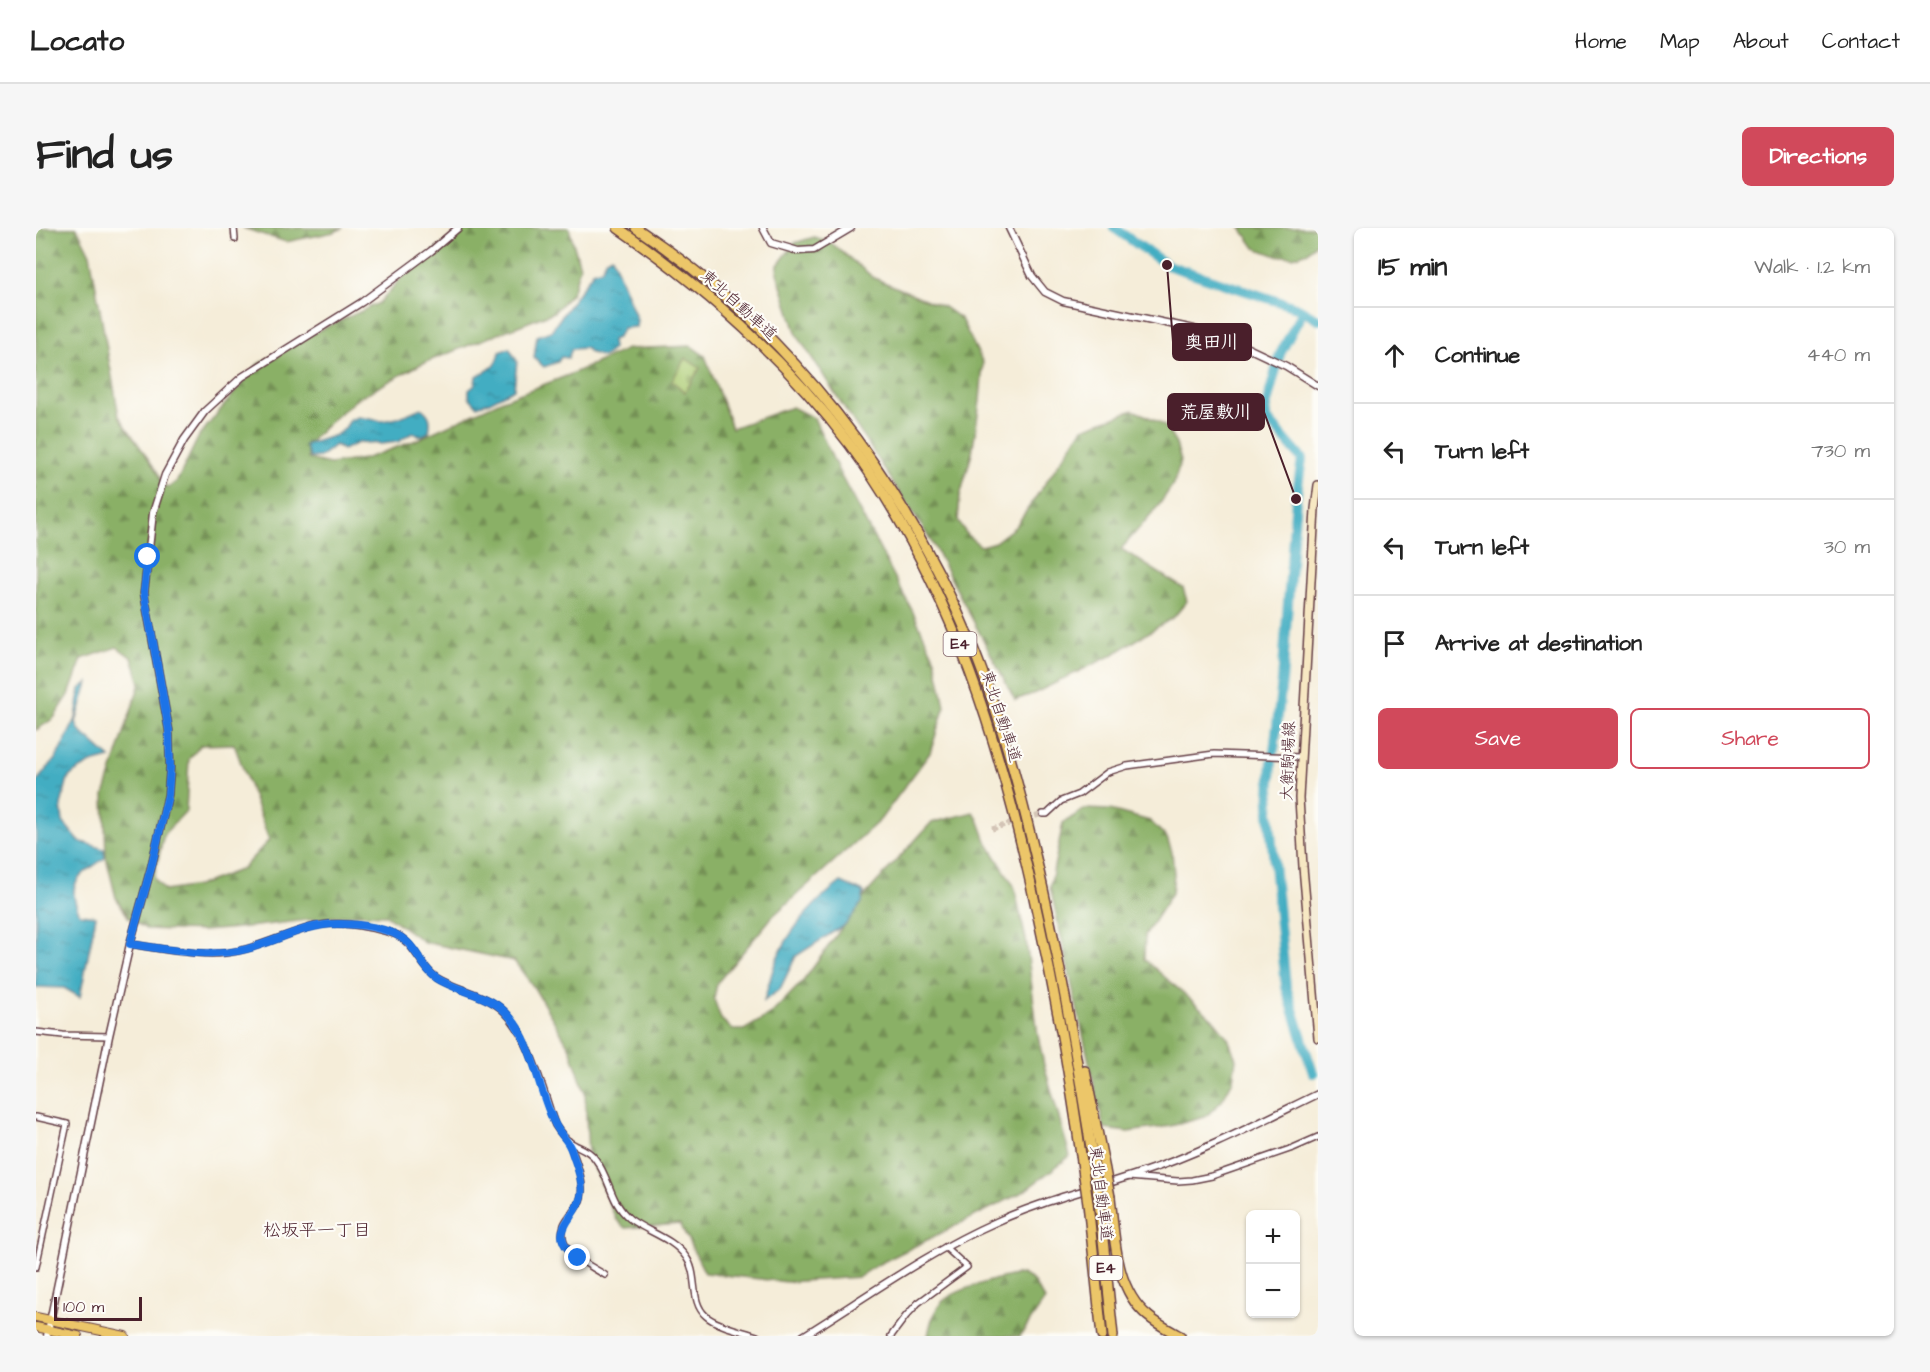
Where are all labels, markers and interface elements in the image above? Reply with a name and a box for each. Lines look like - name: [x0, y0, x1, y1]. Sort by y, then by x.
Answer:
- text: Locato: [30, 22, 124, 61]
- text: Home: [1575, 27, 1627, 56]
- text: Map: [1660, 27, 1700, 56]
- text: About: [1733, 27, 1789, 56]
- text: Contact: [1822, 27, 1900, 56]
- text: Find us: [36, 127, 173, 185]
- button: Directions: [1742, 127, 1894, 186]
- text: 15 min: [1378, 249, 1447, 285]
- text: Walk · 1.2 km: [1754, 253, 1870, 281]
- street label: 東北自動車道: [696, 265, 782, 345]
- callout: 奥田川: [1173, 324, 1251, 360]
- text: 奥田川: [1185, 330, 1239, 355]
- icon: ahead: [1378, 339, 1411, 372]
- text: Continue: [1435, 340, 1520, 371]
- text: 440 m: [1807, 341, 1870, 369]
- callout: 荒屋敷川: [1168, 394, 1264, 430]
- text: 荒屋敷川: [1180, 400, 1252, 425]
- icon: left: [1378, 435, 1411, 468]
- text: Turn left: [1435, 436, 1529, 467]
- text: 730 m: [1811, 437, 1870, 465]
- icon: left: [1378, 531, 1411, 564]
- text: Turn left: [1435, 532, 1529, 563]
- text: 30 m: [1824, 533, 1870, 561]
- route start: [134, 543, 160, 569]
- icon: arrive: [1378, 627, 1411, 660]
- text: Arrive at destination: [1435, 628, 1642, 659]
- road number: E4: [944, 632, 976, 656]
- street label: 東北自動車道: [976, 667, 1026, 765]
- button: Save: [1378, 708, 1618, 769]
- button: Share: [1630, 708, 1870, 769]
- street label: 大衡駒場線: [1276, 721, 1300, 801]
- street label: 東北自動車道: [1084, 1144, 1118, 1242]
- map controls: [1246, 1210, 1300, 1318]
- button: +: [1246, 1210, 1300, 1264]
- district label: 松坂平一丁目: [263, 1218, 371, 1243]
- route end: [564, 1244, 590, 1270]
- road number: E4: [1090, 1256, 1122, 1280]
- button: −: [1246, 1264, 1300, 1318]
- scale bar: [54, 1294, 142, 1322]
- text: 100 m: [63, 1296, 104, 1318]

